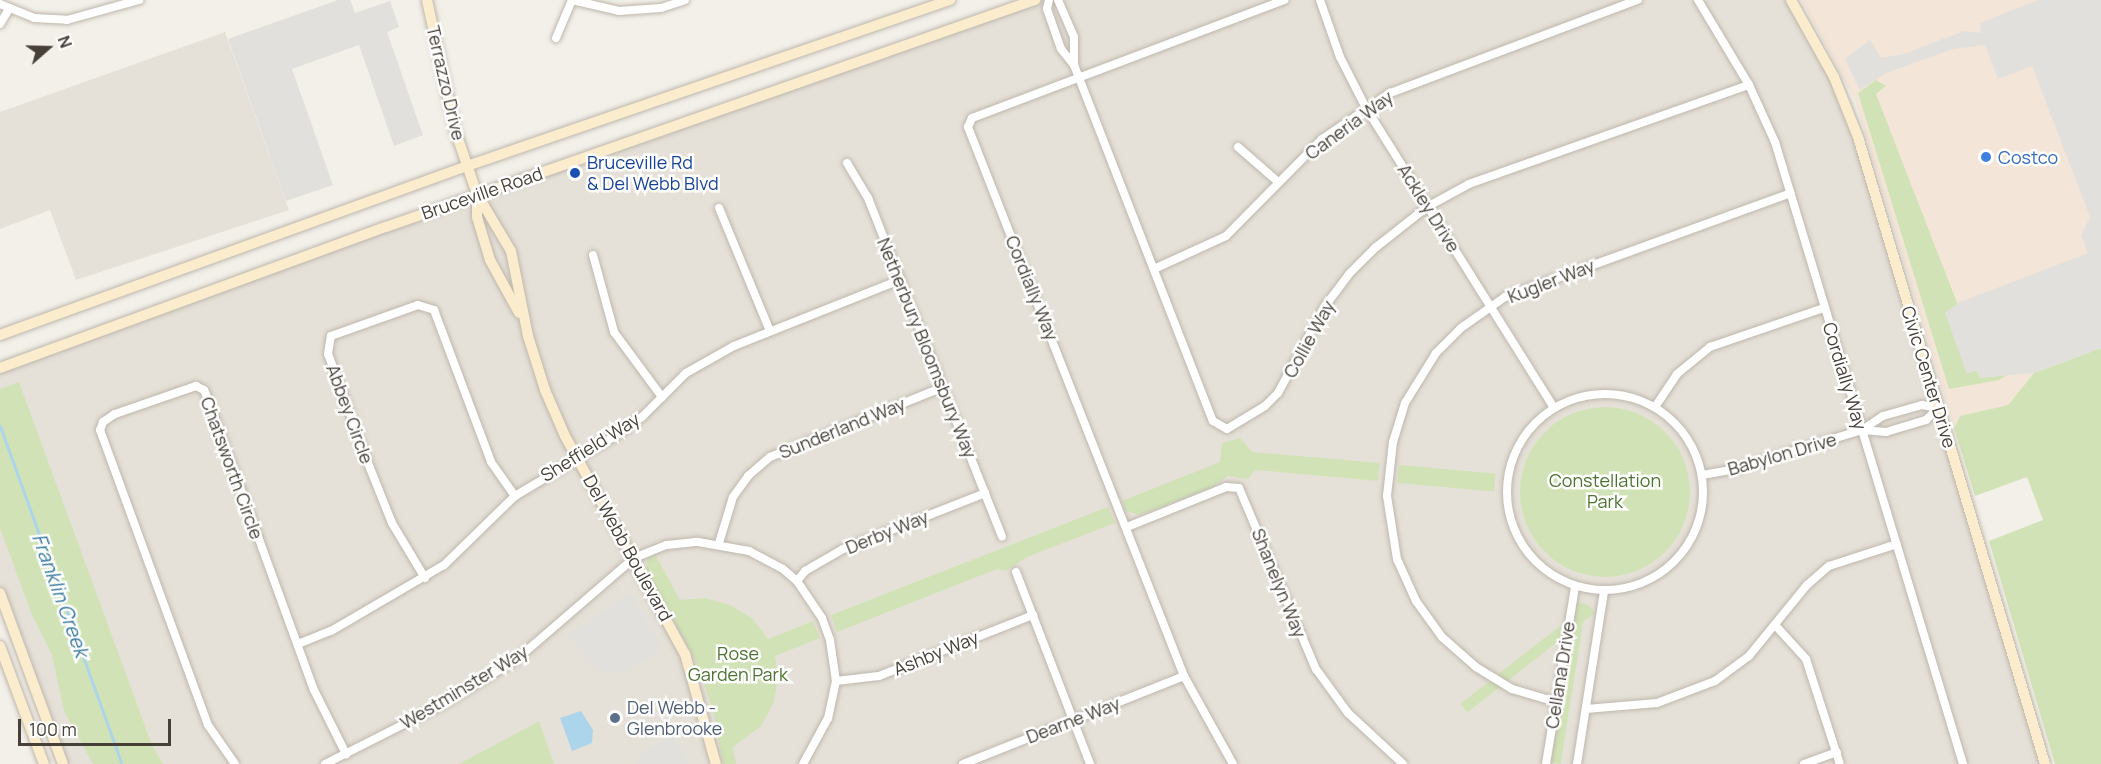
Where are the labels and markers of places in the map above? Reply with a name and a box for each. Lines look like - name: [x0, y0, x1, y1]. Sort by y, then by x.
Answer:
- place label: Costco: [1998, 146, 2058, 168]
- marker: Costco: [1979, 150, 1993, 164]
- place label: Bruceville Rd & Del Webb Blvd: [587, 152, 719, 195]
- marker: Bruceville Rd & Del Webb Blvd: [568, 166, 582, 180]
- place label: Del Webb - Glenbrooke: [627, 697, 722, 740]
- marker: Del Webb - Glenbrooke: [608, 711, 622, 725]

